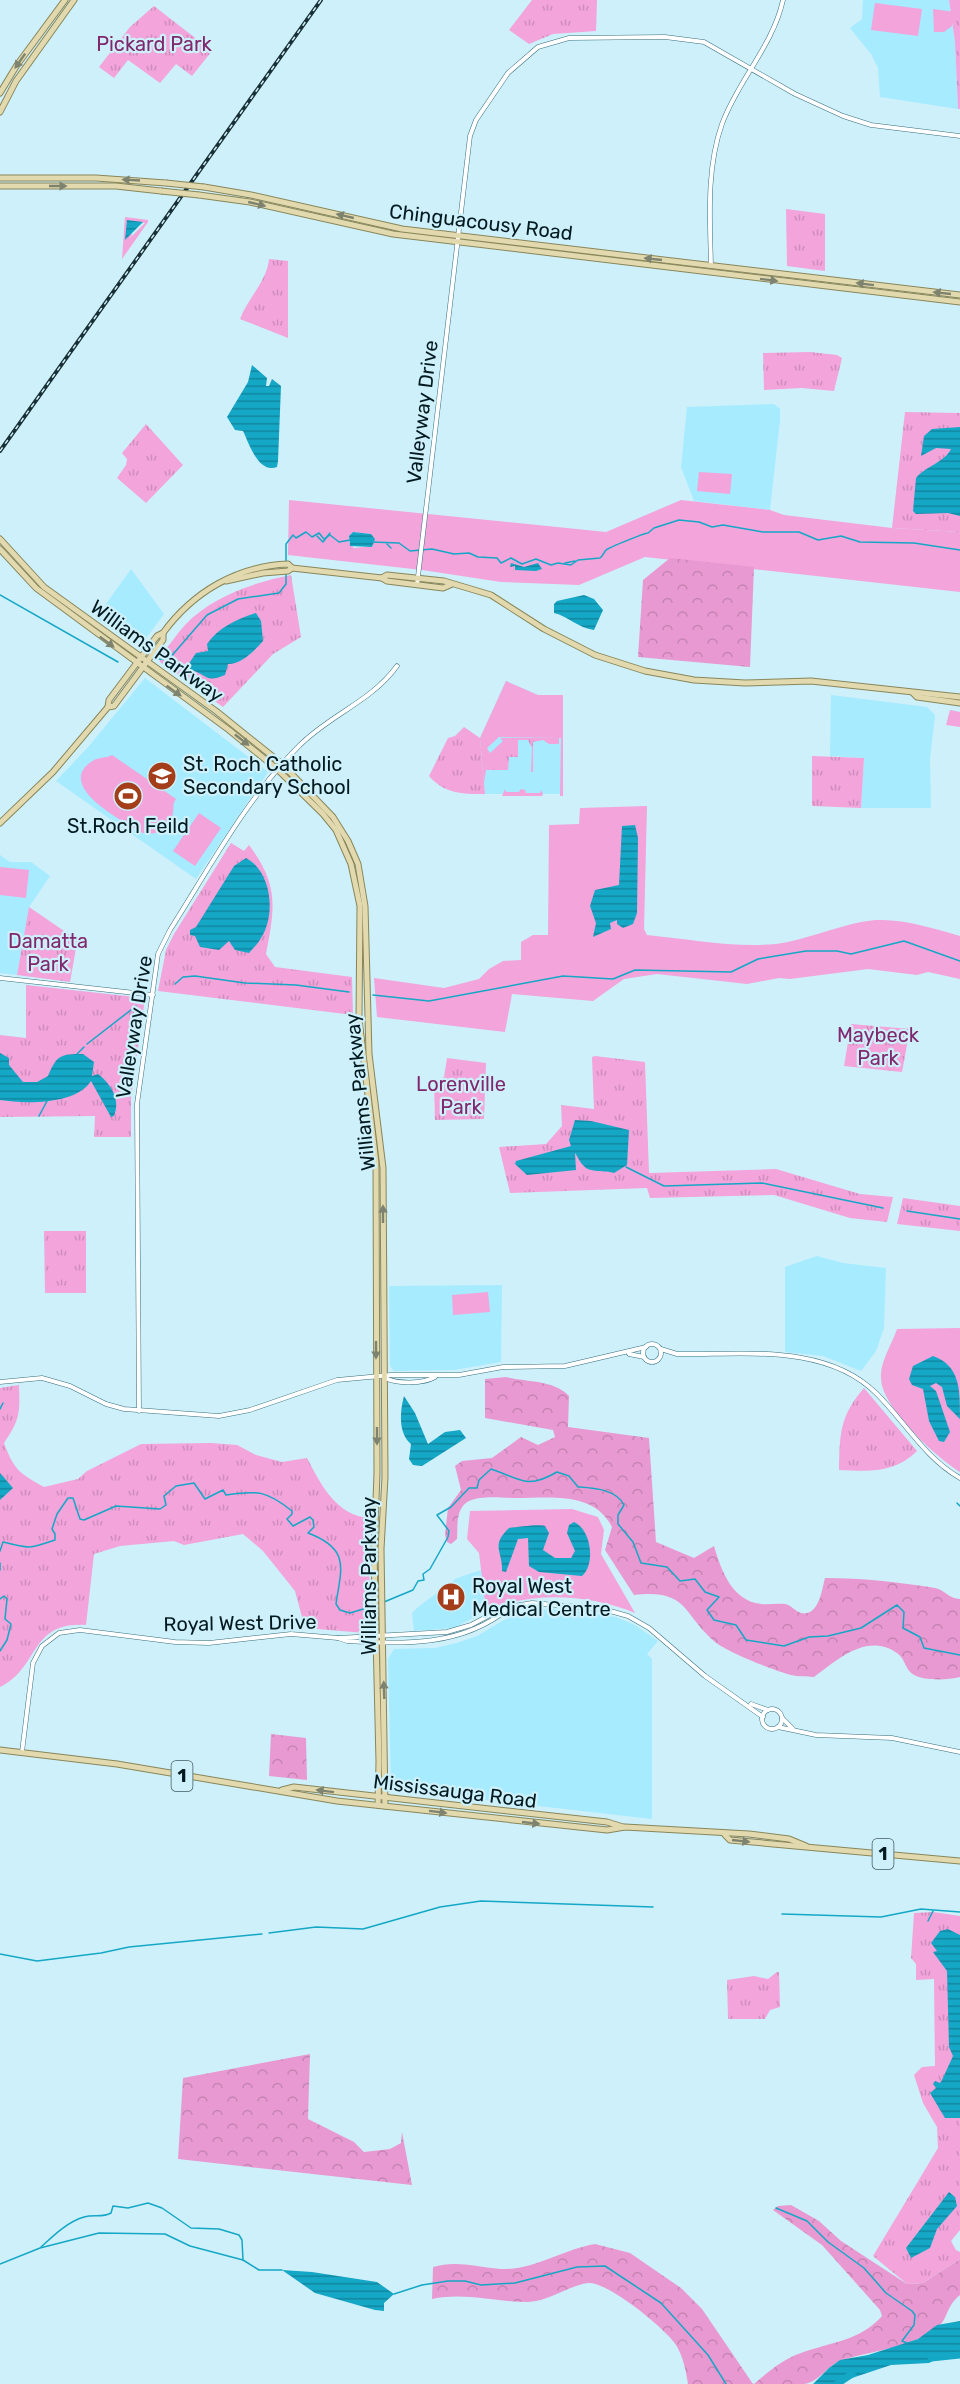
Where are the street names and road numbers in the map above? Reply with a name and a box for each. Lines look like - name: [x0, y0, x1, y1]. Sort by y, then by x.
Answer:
- street label: Chinguacousy Road: [388, 199, 574, 245]
- street label: Valleyway Drive: [401, 339, 443, 485]
- street label: Williams Parkway: [86, 595, 228, 707]
- street label: Valleyway Drive: [111, 954, 157, 1100]
- street label: Williams Parkway: [340, 1012, 380, 1172]
- street label: Williams Parkway: [357, 1497, 381, 1655]
- street label: Royal West Drive: [163, 1610, 317, 1636]
- road number: 1: [172, 1761, 192, 1791]
- street label: Mississauga Road: [372, 1769, 538, 1813]
- road number: 1: [872, 1839, 894, 1869]

